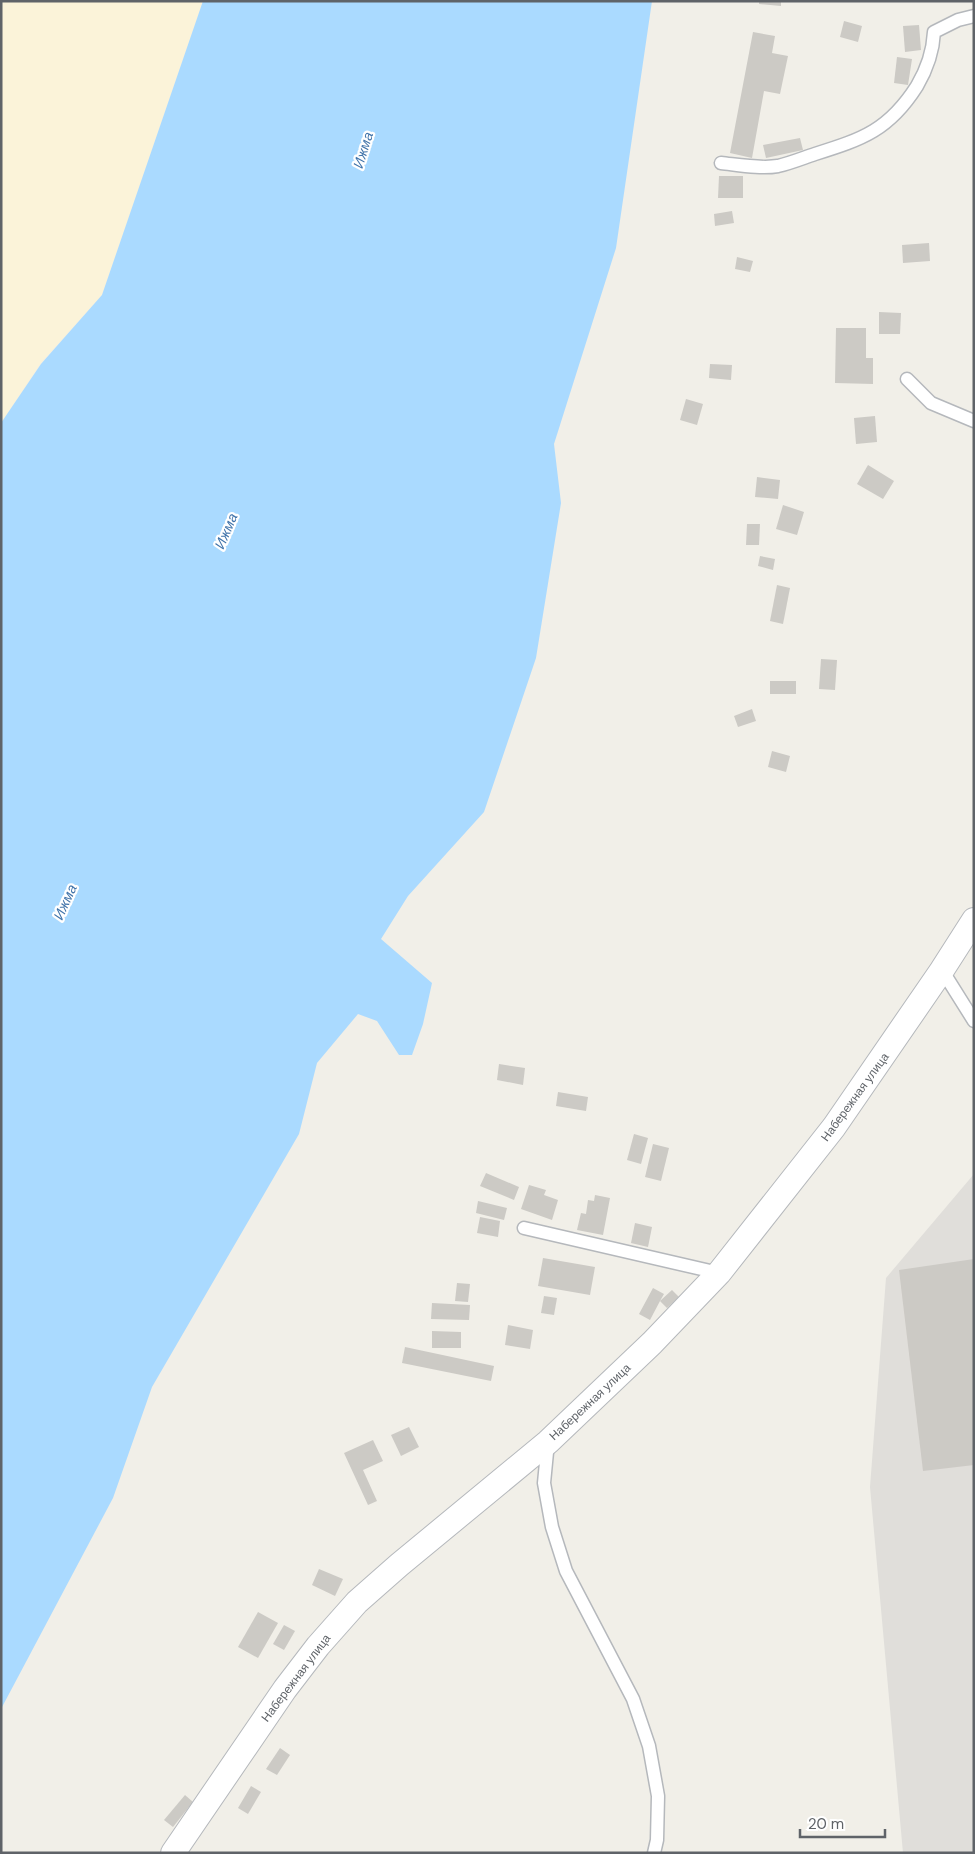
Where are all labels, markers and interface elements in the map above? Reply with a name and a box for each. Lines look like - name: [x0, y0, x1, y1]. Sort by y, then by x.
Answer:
- water label: Ижма: [349, 129, 377, 170]
- water label: Ижма: [210, 510, 242, 552]
- water label: Ижма: [49, 881, 81, 923]
- street label: Набережная улица: [817, 1049, 893, 1145]
- street label: Набережная улица: [546, 1360, 634, 1444]
- street label: Набережная улица: [258, 1631, 334, 1725]
- scale bar: [800, 1806, 885, 1838]
- text: 20 m: [808, 1814, 844, 1834]

